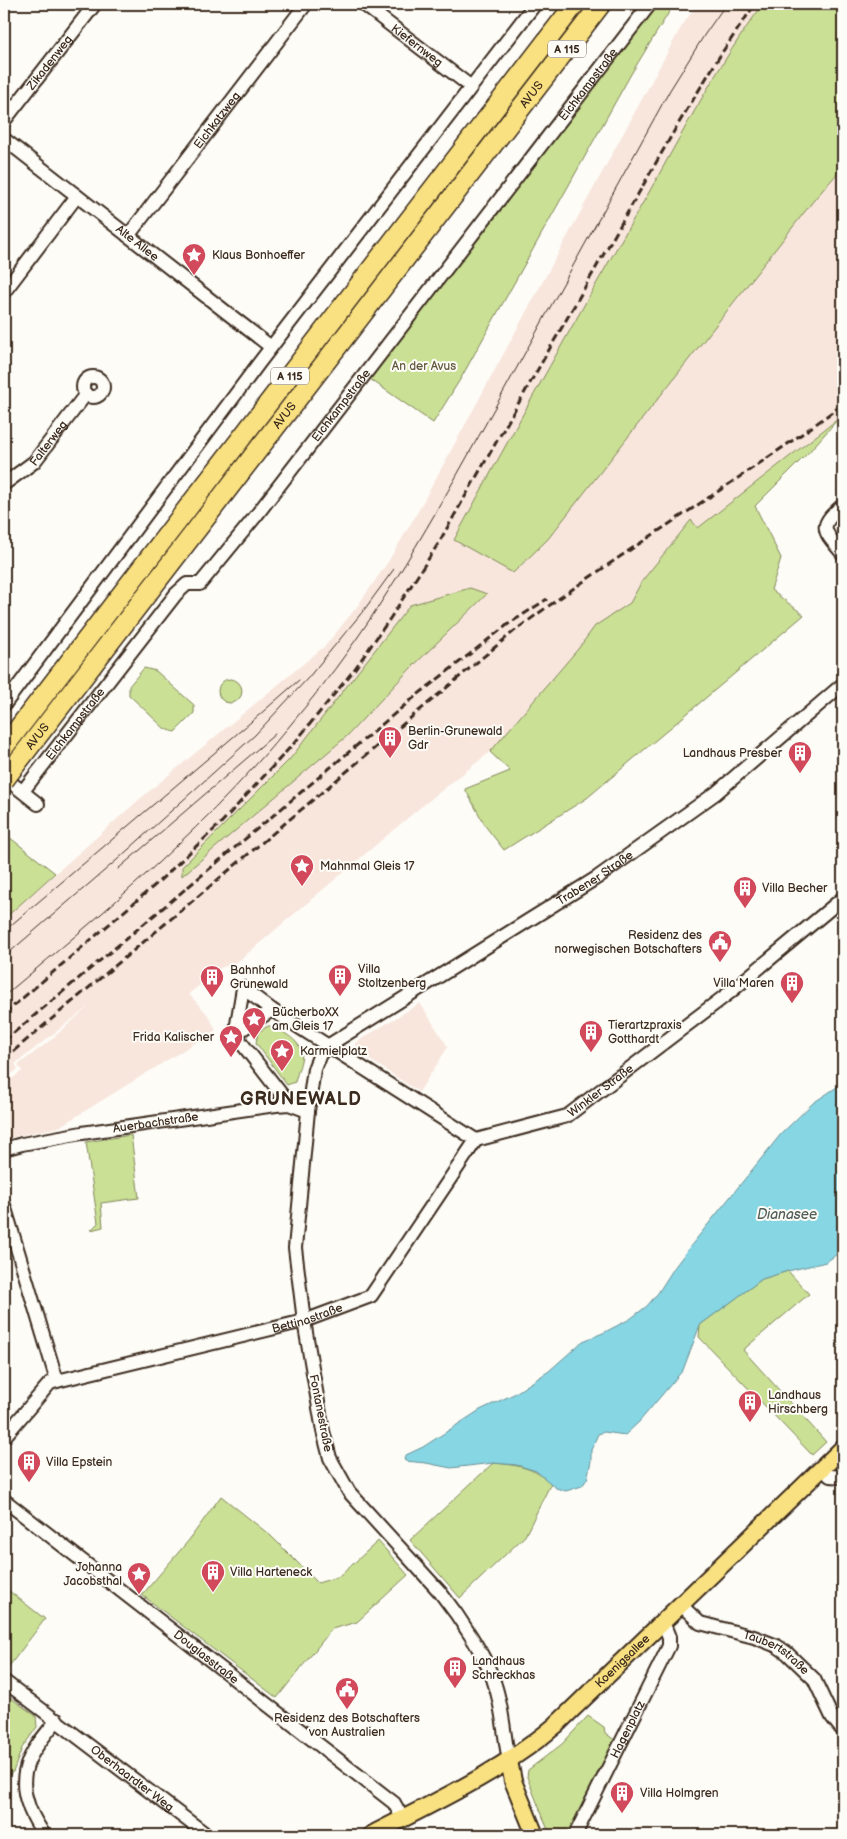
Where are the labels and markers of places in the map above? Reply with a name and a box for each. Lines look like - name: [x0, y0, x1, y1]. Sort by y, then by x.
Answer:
- place icon: Klaus Bonhoeffer: [181, 242, 207, 276]
- place label: Klaus Bonhoeffer: [212, 248, 306, 263]
- place label: Berlin-Grunewald Gdr: [408, 724, 503, 753]
- building icon: Berlin-Grunewald Gdr: [377, 725, 403, 759]
- building icon: Landhaus Presber: [787, 740, 813, 774]
- place label: Landhaus Presber: [683, 746, 783, 761]
- place icon: Mahnmal Gleis 17: [289, 853, 315, 887]
- place label: Mahnmal Gleis 17: [320, 859, 415, 874]
- building icon: Villa Becher: [732, 875, 758, 909]
- place label: Villa Becher: [762, 881, 828, 896]
- place label: Residenz des norwegischen Botschafters: [555, 928, 702, 957]
- public building icon: Residenz des norwegischen Botschafters: [707, 929, 733, 963]
- place label: Villa Stoltzenberg: [358, 962, 426, 991]
- place label: Bahnhof Grunewald: [230, 963, 288, 992]
- building icon: Villa Stoltzenberg: [327, 963, 353, 997]
- building icon: Bahnhof Grunewald: [199, 964, 225, 998]
- building icon: Villa Maren: [779, 970, 805, 1004]
- place label: Villa Maren: [713, 976, 774, 991]
- place label: BücherboXX am Gleis 17: [272, 1005, 339, 1034]
- place icon: BücherboXX am Gleis 17: [241, 1006, 267, 1040]
- place label: Tierartzpraxis Gotthardt: [608, 1018, 682, 1047]
- building icon: Tierartzpraxis Gotthardt: [578, 1019, 604, 1053]
- place icon: Frida Kalischer: [218, 1024, 244, 1058]
- place label: Frida Kalischer: [133, 1030, 215, 1045]
- place icon: Karmielplatz: [269, 1038, 295, 1072]
- place label: Karmielplatz: [300, 1044, 367, 1059]
- place label: Landhaus Hirschberg: [768, 1388, 828, 1417]
- building icon: Landhaus Hirschberg: [737, 1389, 763, 1423]
- building icon: Villa Epstein: [16, 1449, 42, 1483]
- place label: Villa Epstein: [46, 1455, 113, 1470]
- building icon: Villa Harteneck: [200, 1559, 226, 1593]
- place label: Johanna Jacobsthal: [63, 1560, 122, 1589]
- place icon: Johanna Jacobsthal: [126, 1561, 152, 1595]
- place label: Villa Harteneck: [230, 1565, 312, 1580]
- place label: Landhaus Schreckhas: [472, 1654, 535, 1683]
- building icon: Landhaus Schreckhas: [442, 1655, 468, 1689]
- public building icon: Residenz des Botschafters von Australien: [334, 1676, 360, 1710]
- place label: Residenz des Botschafters von Australien: [274, 1711, 420, 1740]
- building icon: Villa Holmgren: [609, 1780, 635, 1814]
- place label: Villa Holmgren: [640, 1786, 719, 1801]

